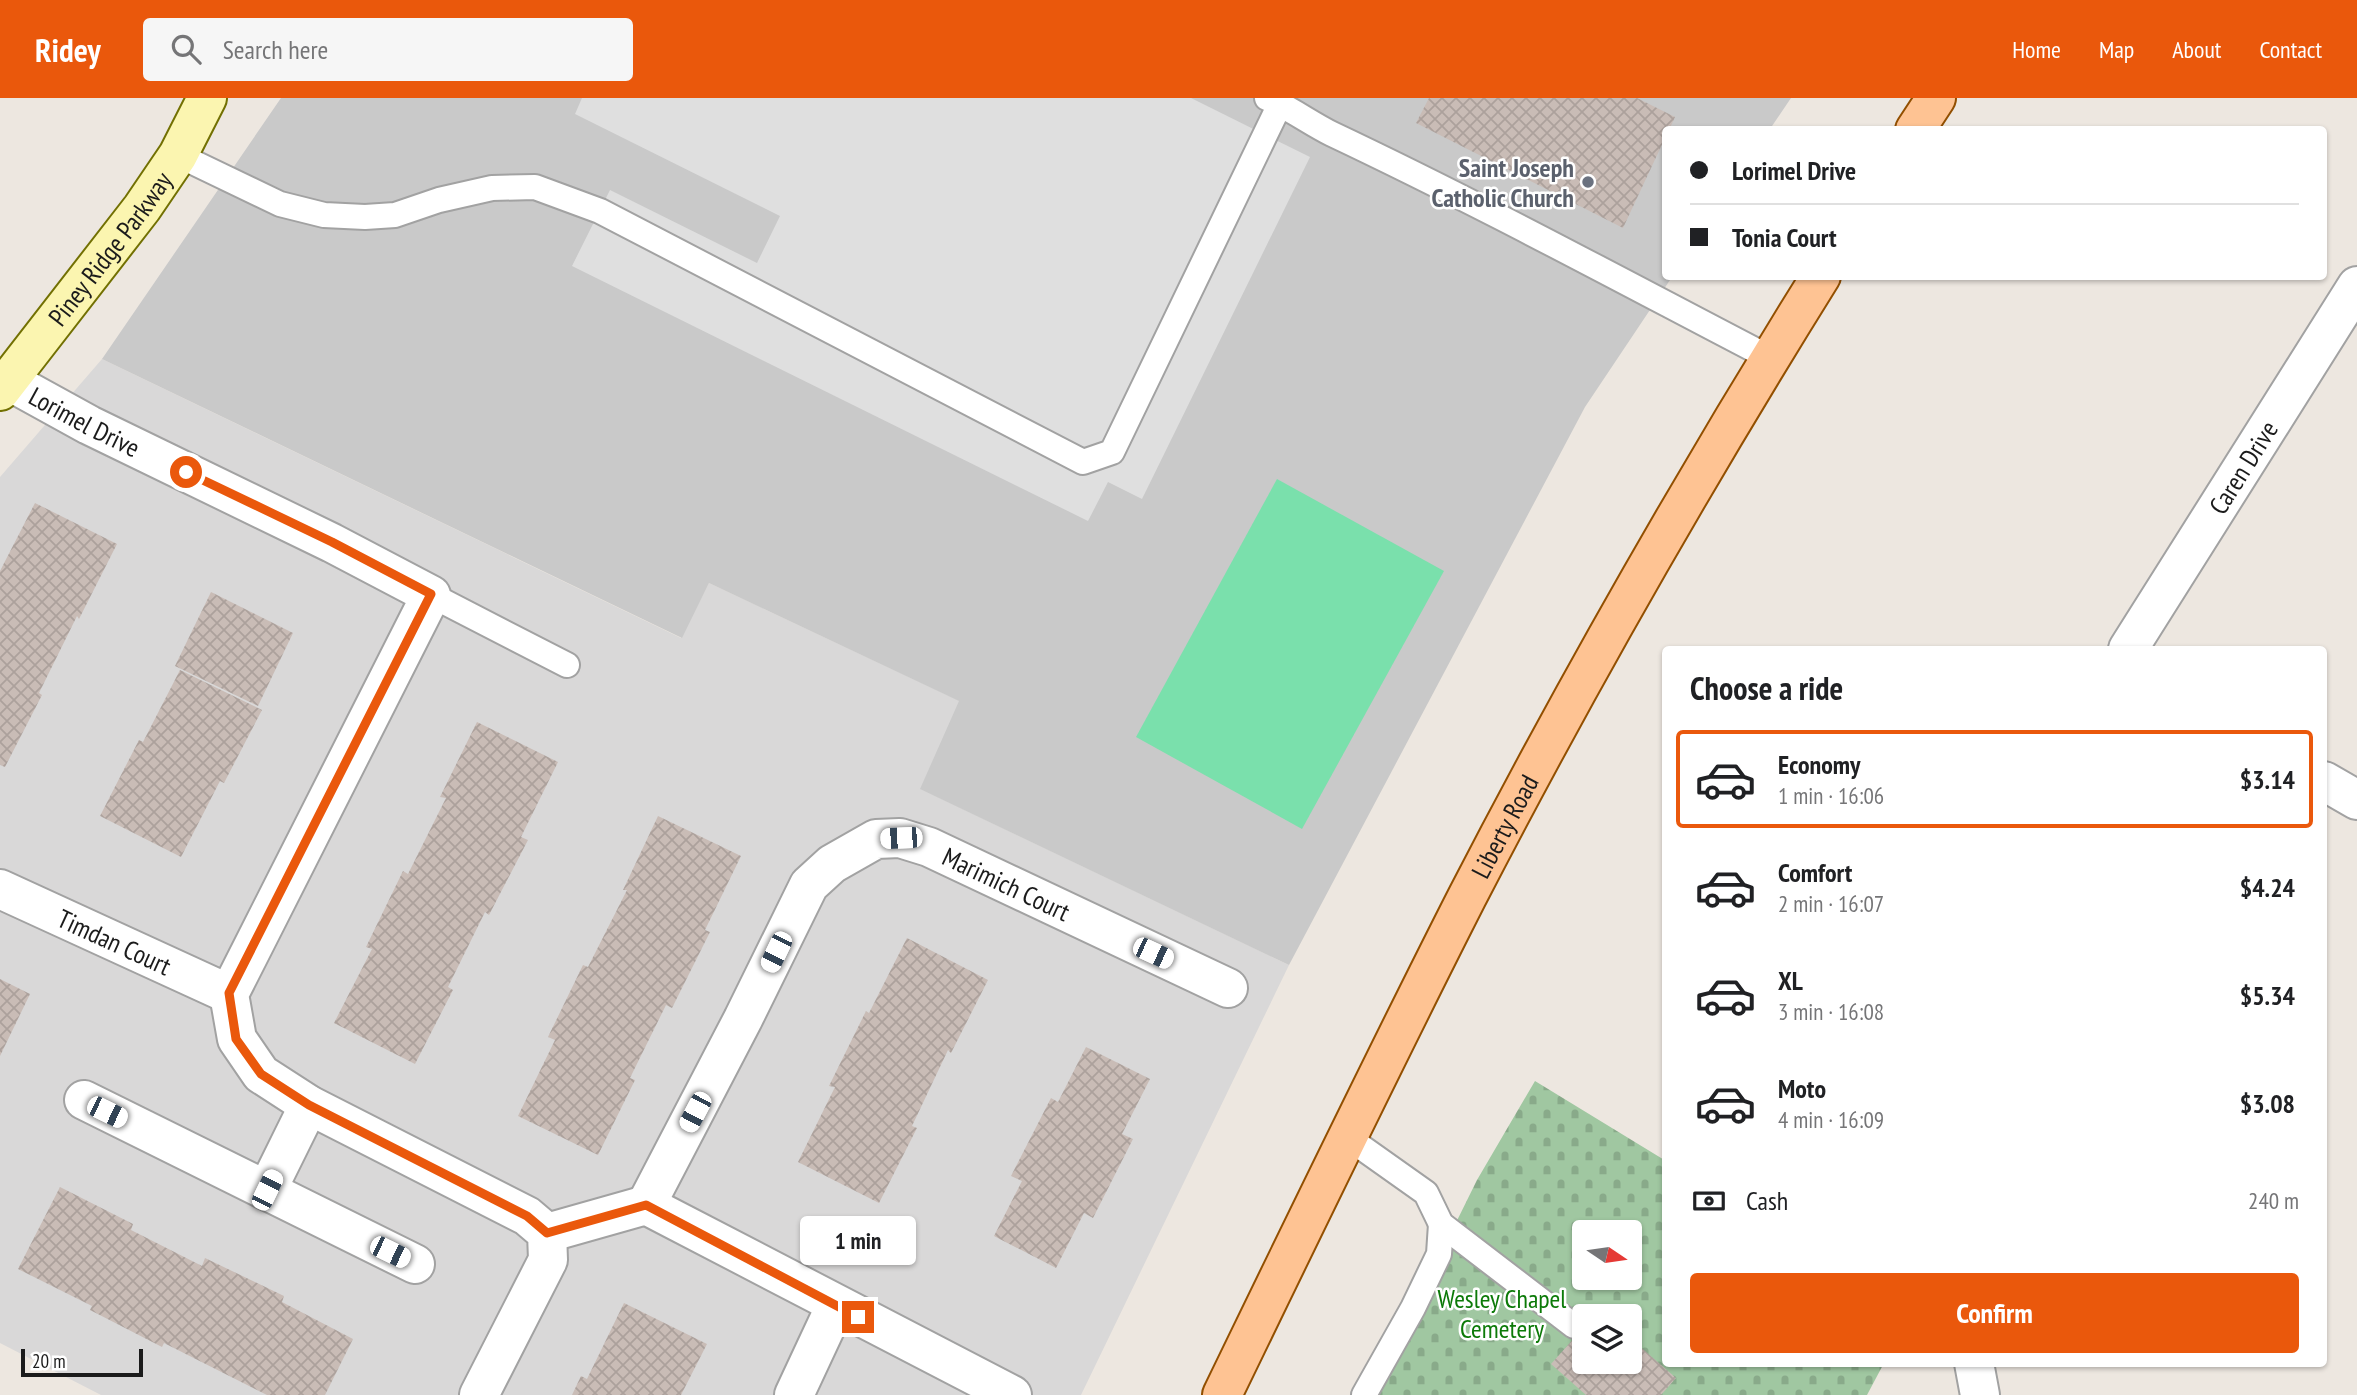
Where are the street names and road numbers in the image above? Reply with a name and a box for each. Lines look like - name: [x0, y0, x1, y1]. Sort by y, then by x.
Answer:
- street label: Piney Ridge Parkway: [41, 165, 179, 332]
- street label: Lorimel Drive: [24, 379, 146, 464]
- street label: Caren Drive: [2201, 414, 2284, 520]
- street label: Liberty Road: [1463, 769, 1545, 883]
- street label: Marimich Court: [937, 839, 1076, 928]
- street label: Timdan Court: [52, 901, 177, 982]

